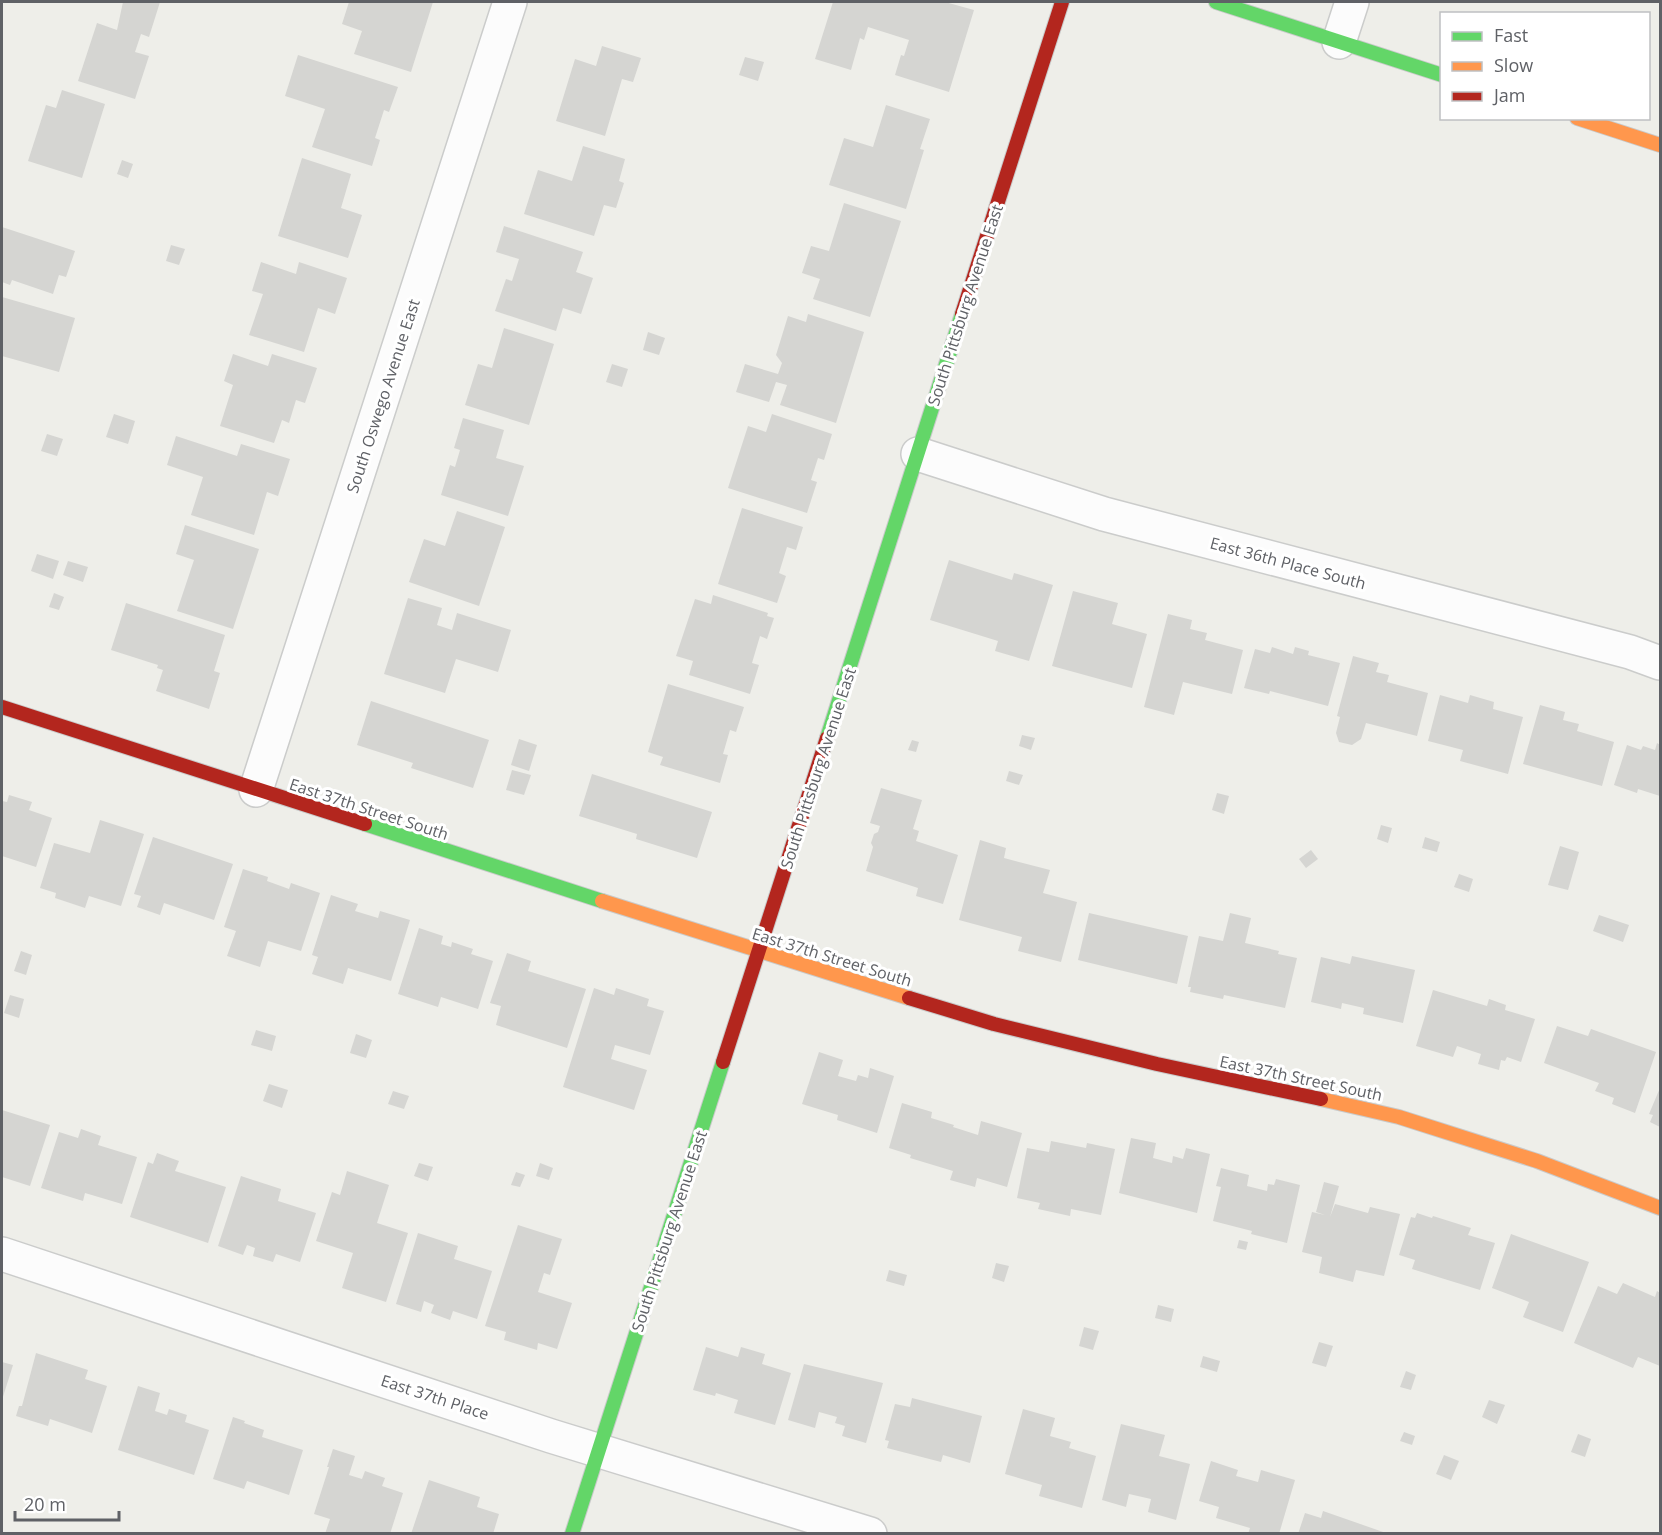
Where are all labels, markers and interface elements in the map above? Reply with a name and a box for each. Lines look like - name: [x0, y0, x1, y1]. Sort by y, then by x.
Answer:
- legend: [1440, 12, 1650, 120]
- text: Fast: [1494, 23, 1528, 47]
- text: Slow: [1494, 53, 1533, 77]
- text: Jam: [1492, 83, 1526, 107]
- street label: South Pittsburg Avenue East: [922, 201, 1008, 409]
- street label: South Oswego Avenue East: [341, 296, 425, 496]
- street label: East 36th Place South: [1208, 532, 1368, 594]
- street label: South Pittsburg Avenue East: [775, 664, 861, 872]
- street label: East 37th Street South: [287, 773, 451, 845]
- street label: East 37th Street South: [750, 922, 914, 992]
- street label: East 37th Street South: [1218, 1050, 1384, 1106]
- street label: South Pittsburg Avenue East: [626, 1127, 712, 1335]
- street label: East 37th Place: [378, 1369, 492, 1425]
- scale bar: [15, 1484, 118, 1522]
- text: 20 m: [24, 1492, 66, 1516]

